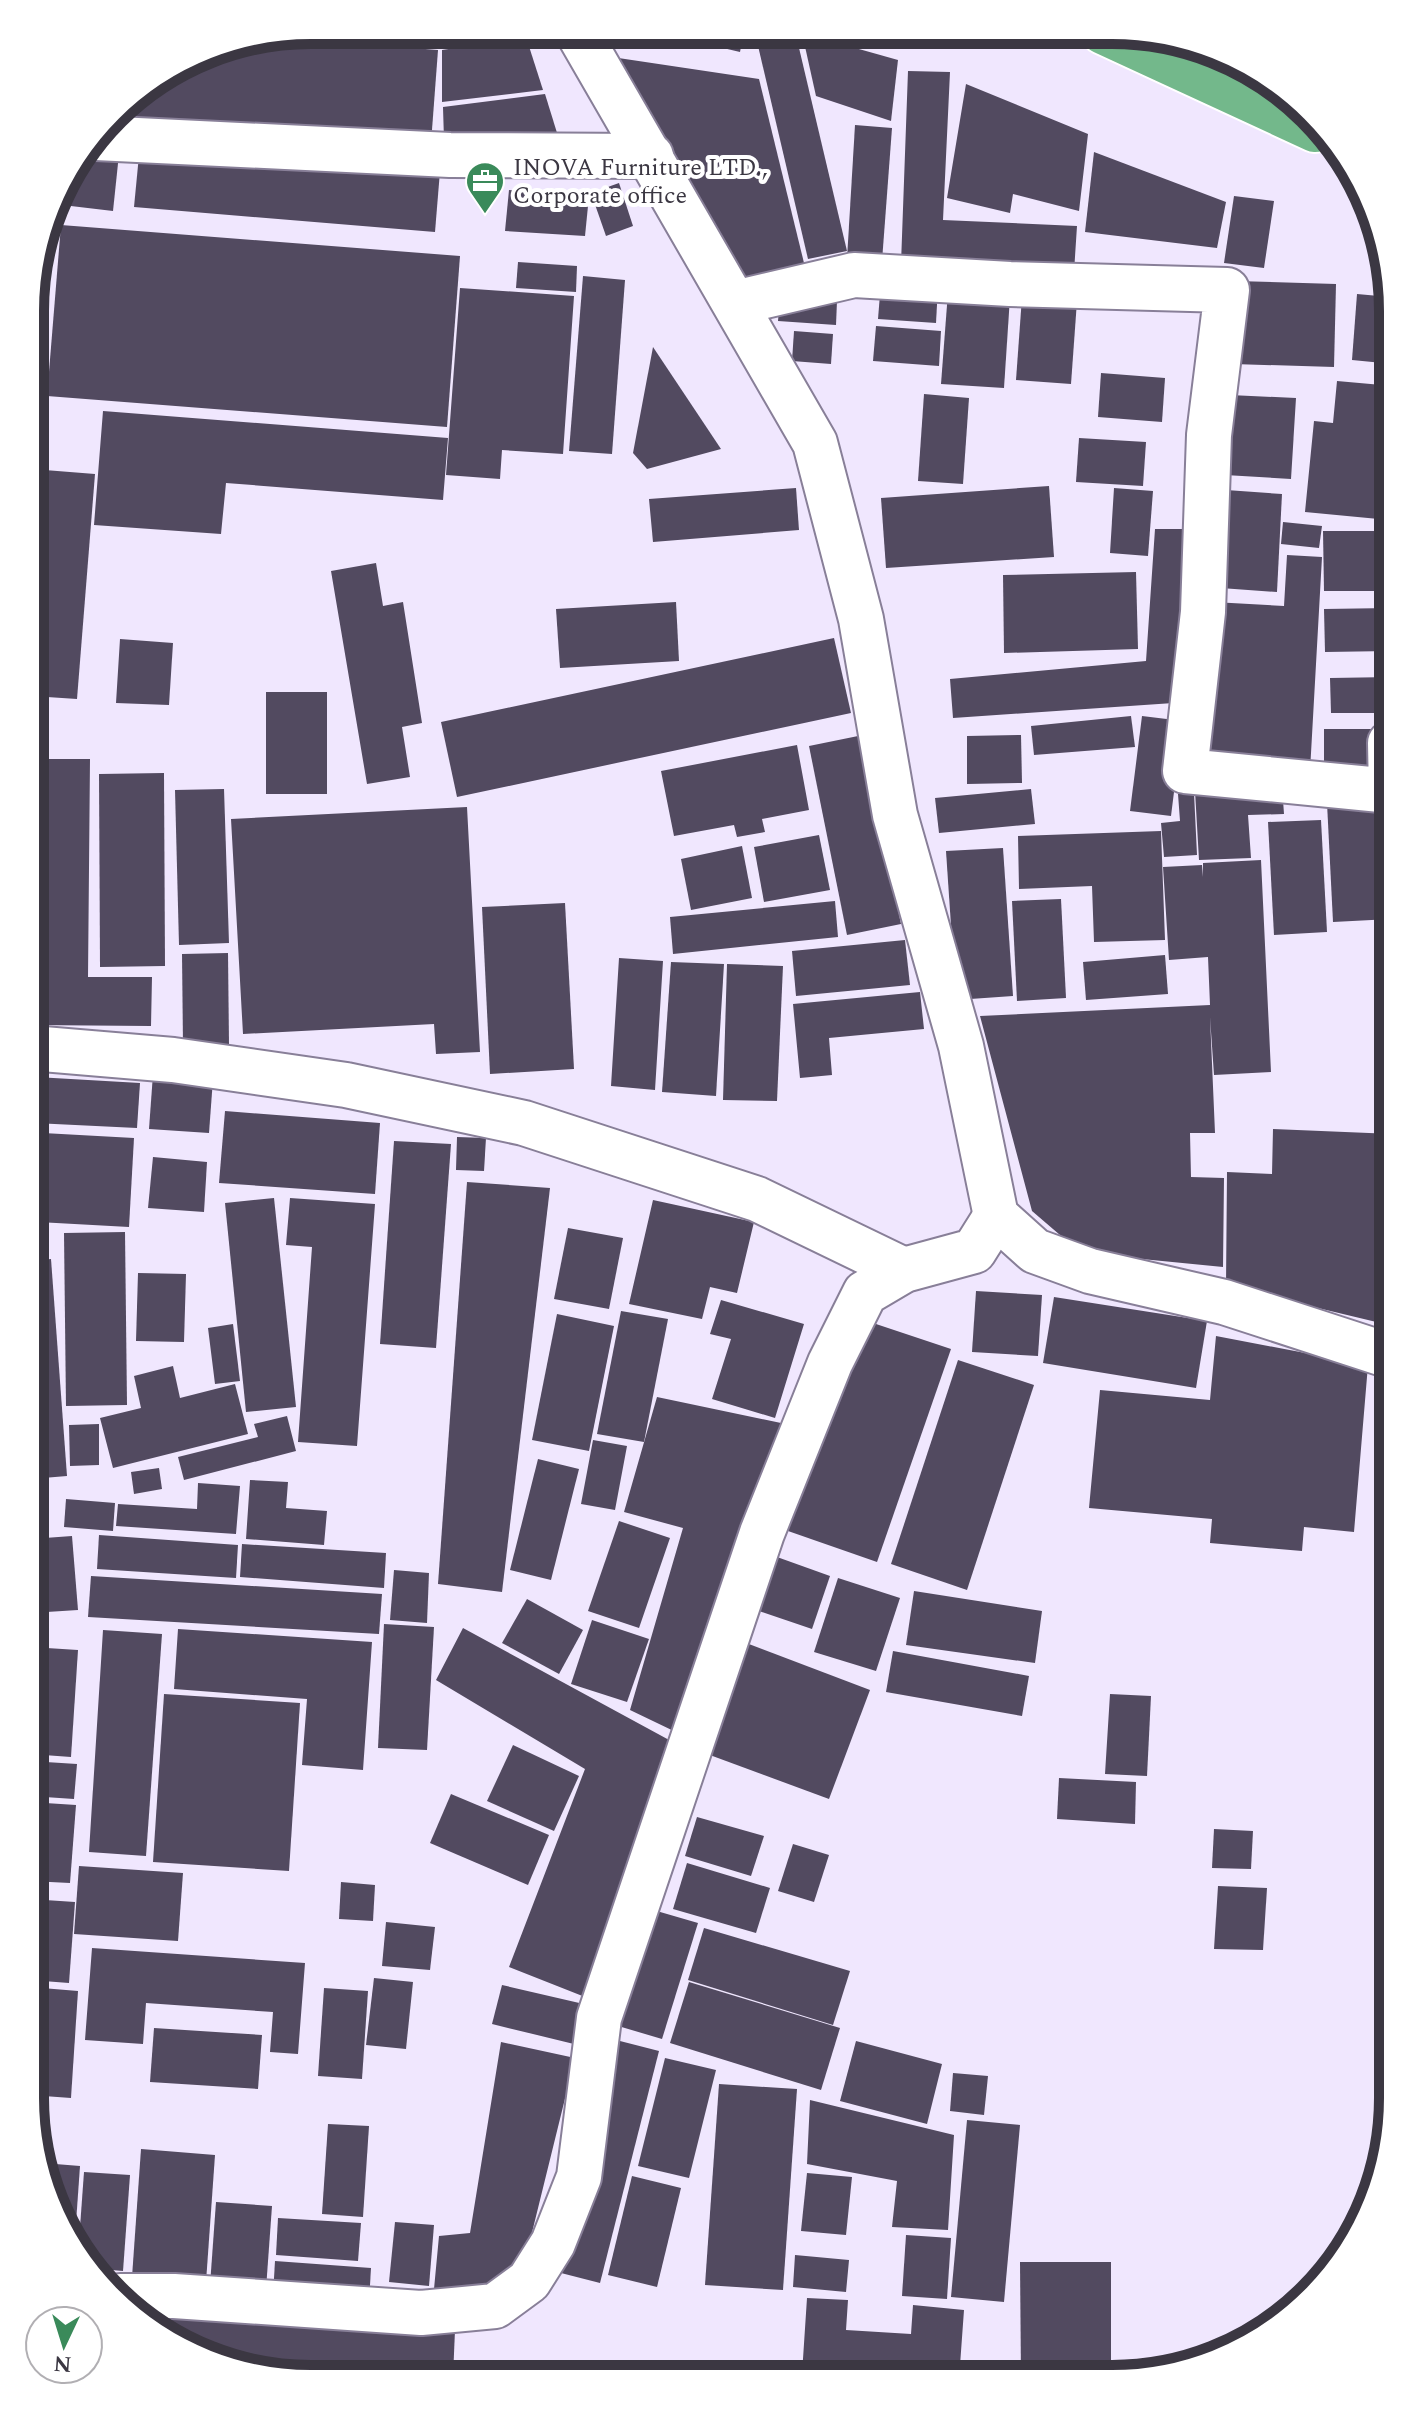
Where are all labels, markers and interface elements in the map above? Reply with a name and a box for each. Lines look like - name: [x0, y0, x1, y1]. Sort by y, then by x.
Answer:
- place label: INOVA Furniture LTD., Corporate office: [513, 150, 768, 214]
- office icon: INOVA Furniture LTD., Corporate office: [464, 160, 506, 215]
- north arrow: [24, 2305, 104, 2385]
- text: N: [53, 2346, 73, 2381]

